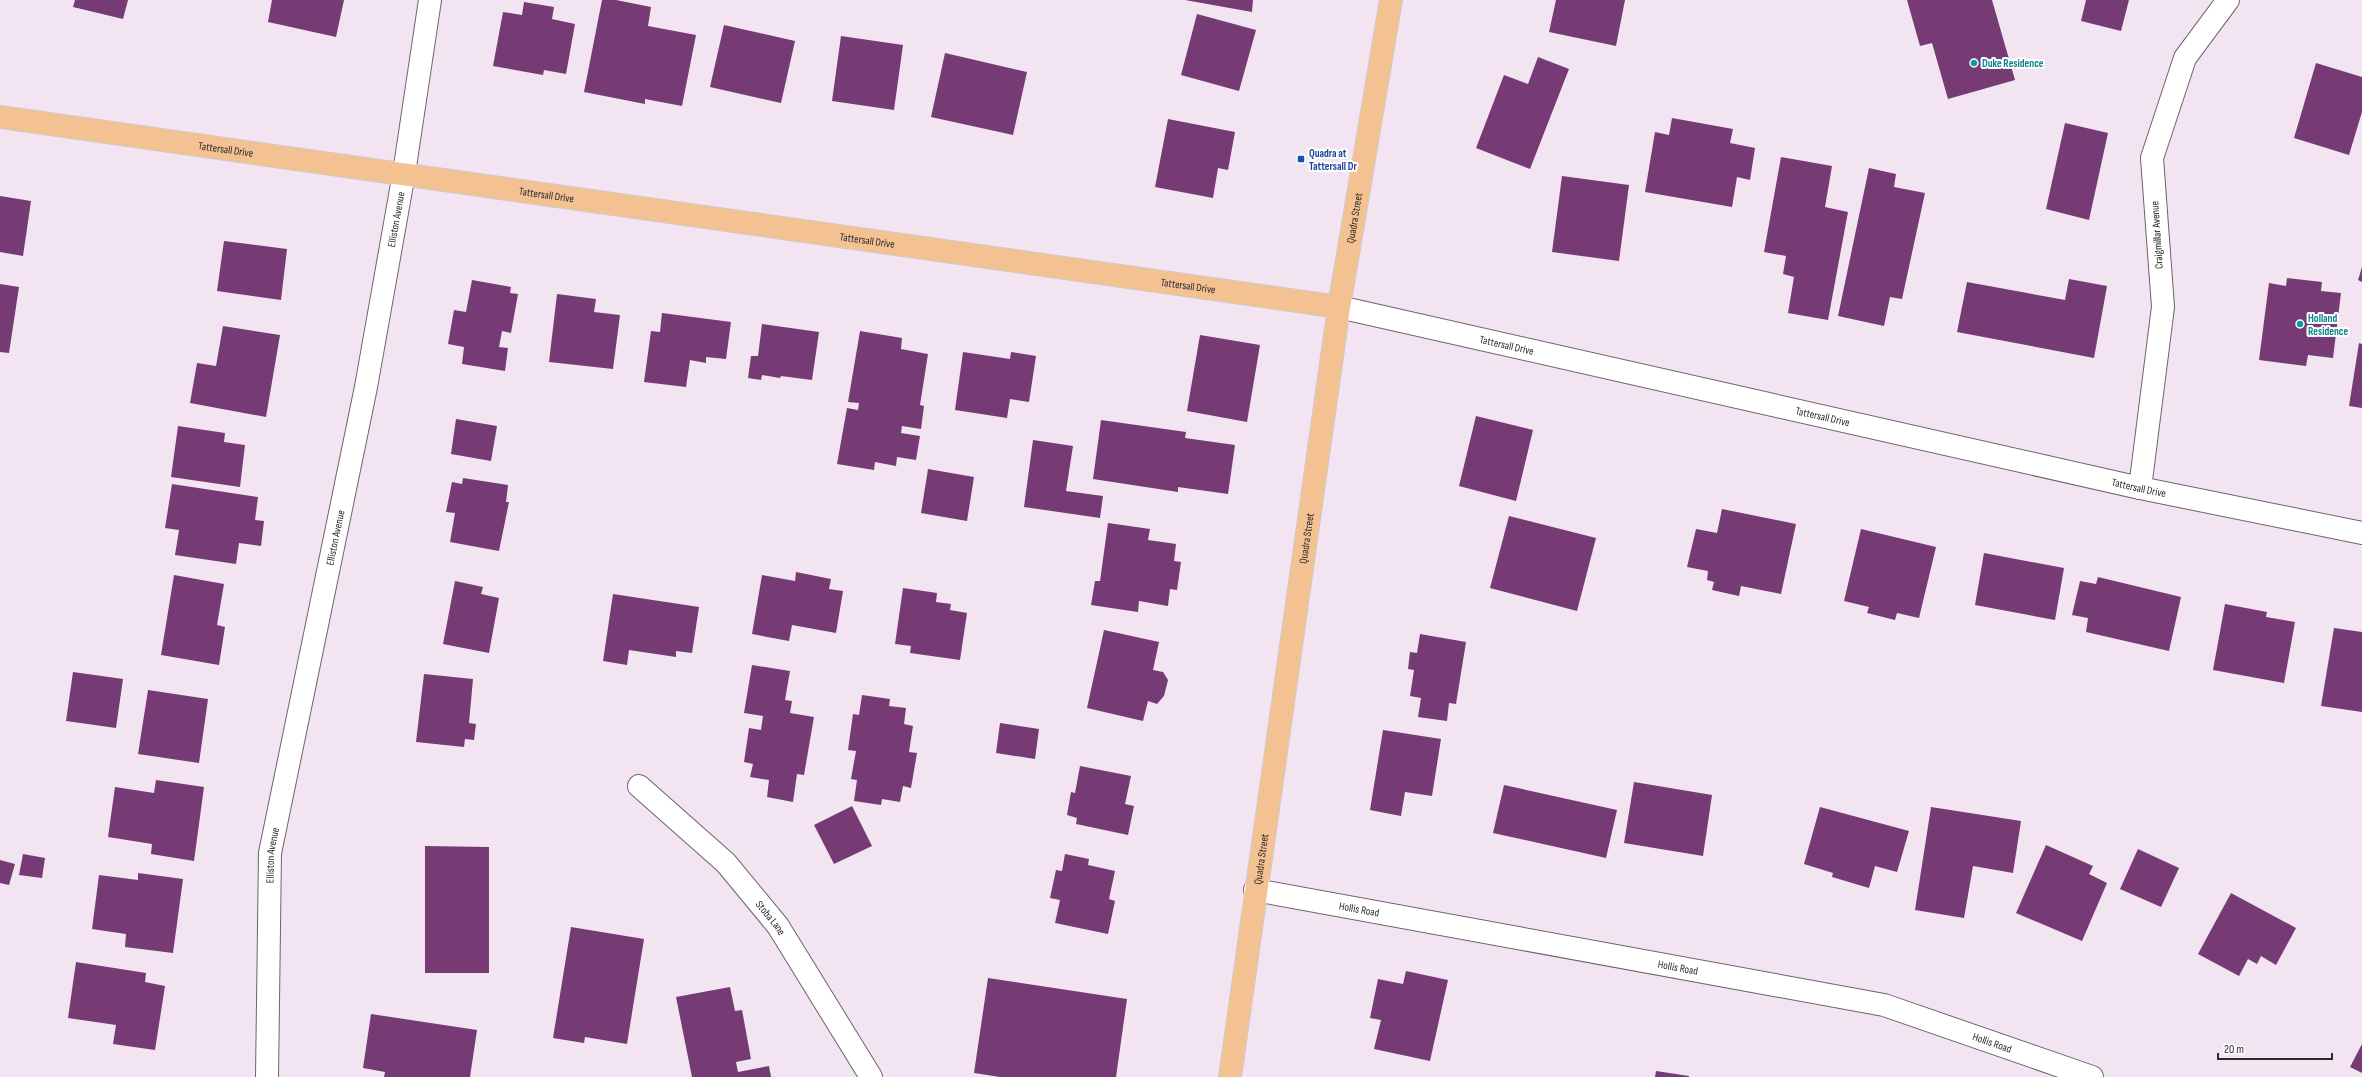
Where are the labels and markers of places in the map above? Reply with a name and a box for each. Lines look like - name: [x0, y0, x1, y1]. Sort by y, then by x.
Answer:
- place label: Duke Residence: [1982, 57, 2044, 70]
- marker: Duke Residence: [1969, 58, 1979, 68]
- place label: Quadra at Tattersall Dr: [1309, 147, 1357, 173]
- marker: Quadra at Tattersall Dr: [1296, 154, 1306, 164]
- place label: Holland Residence: [2308, 312, 2348, 338]
- marker: Holland Residence: [2295, 319, 2305, 329]

